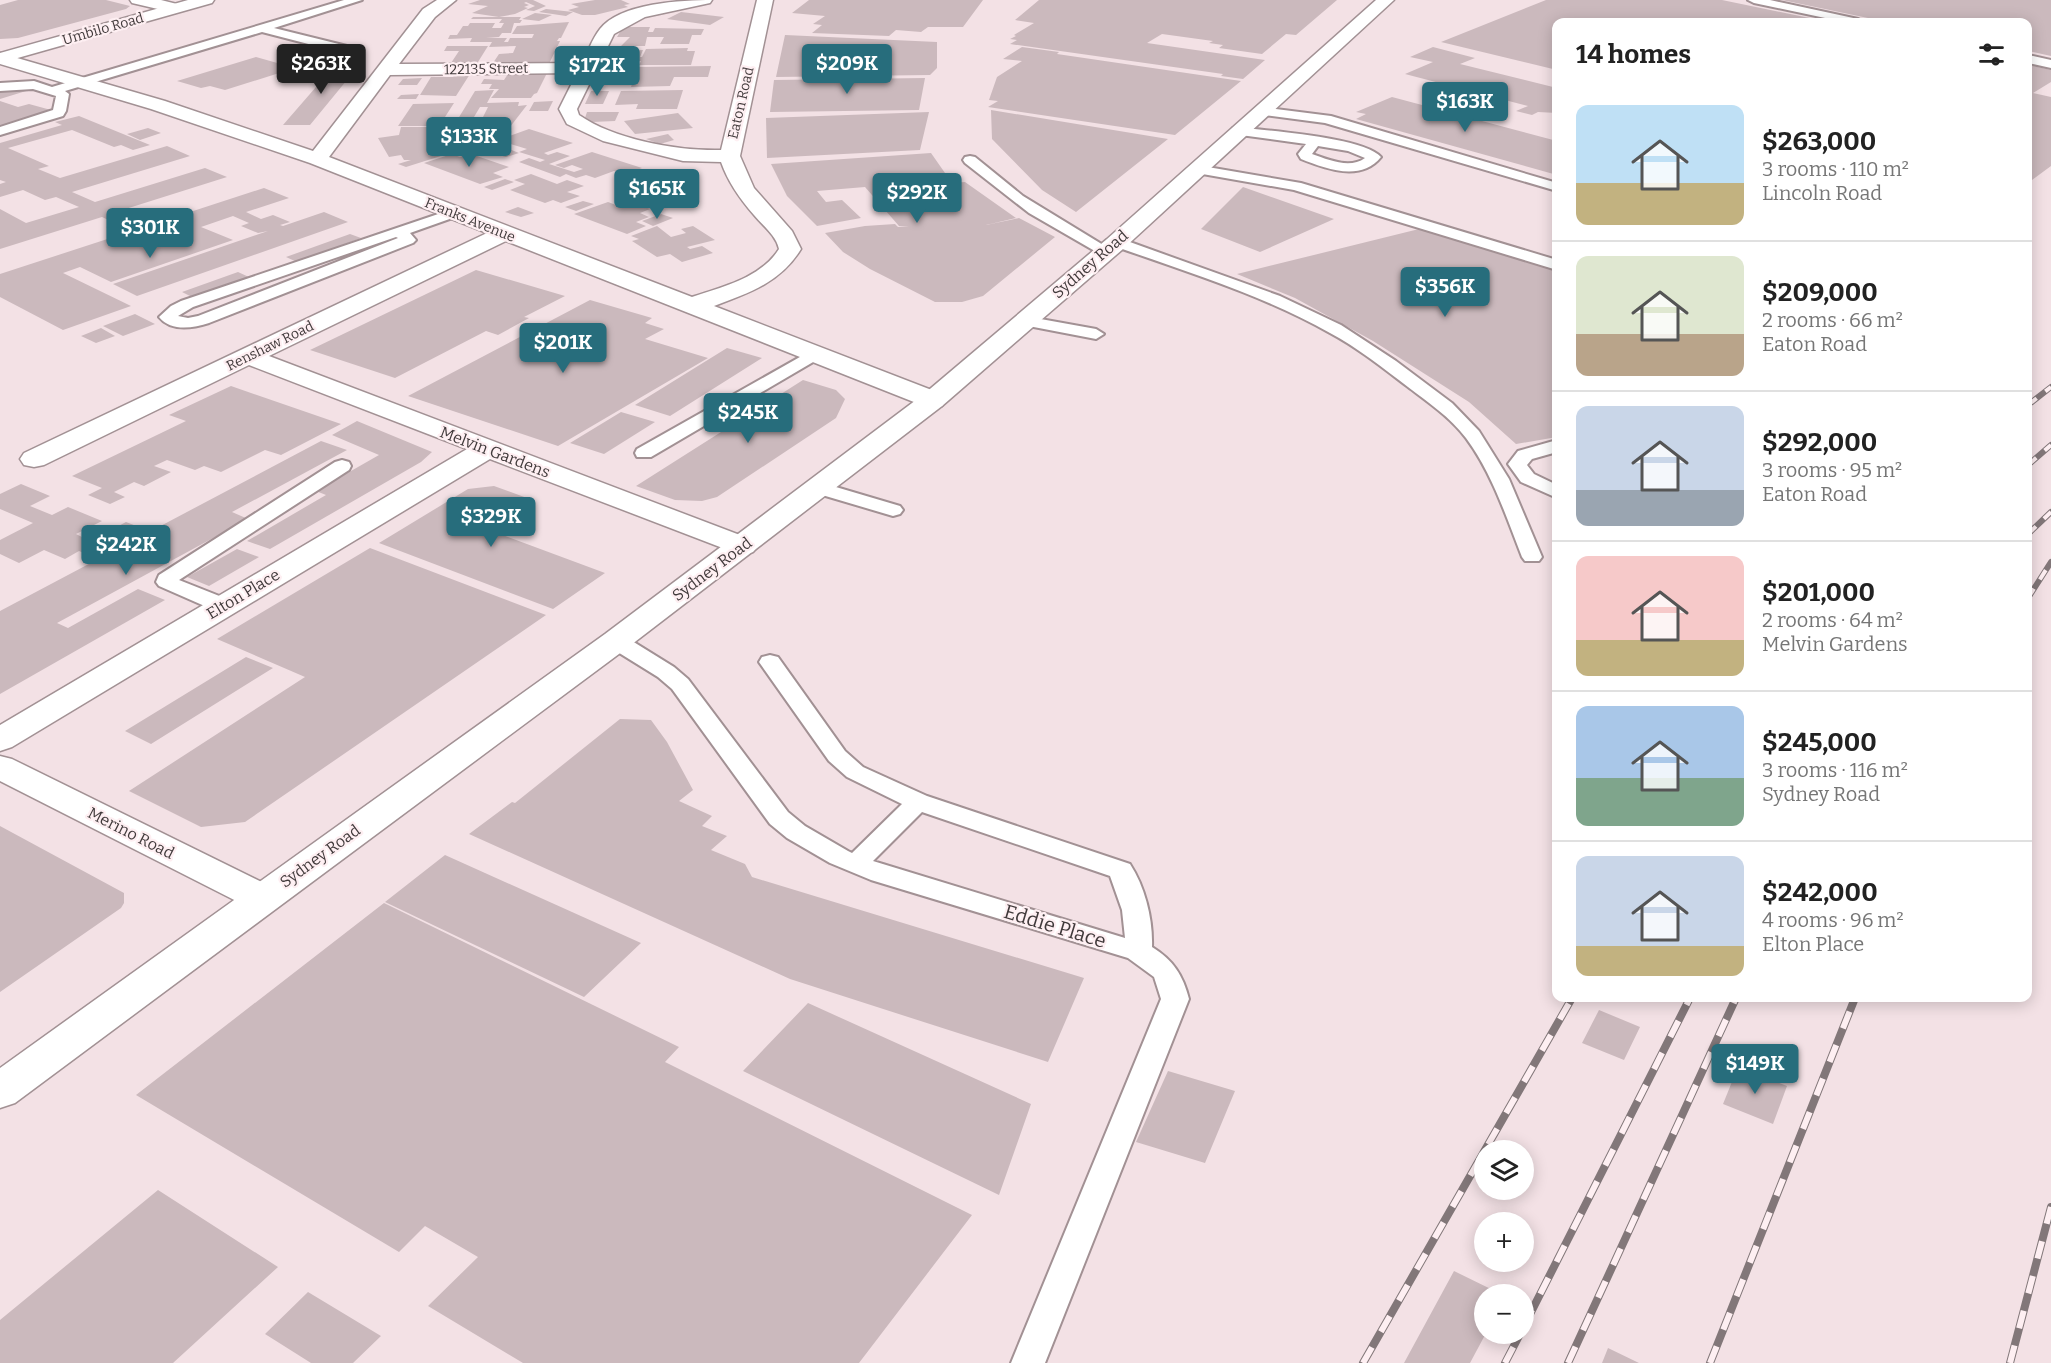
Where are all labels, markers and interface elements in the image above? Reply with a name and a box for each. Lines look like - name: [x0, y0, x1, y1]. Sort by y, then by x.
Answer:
- street label: Umbilo Road: [60, 9, 146, 49]
- icon: filters: [1975, 38, 2008, 71]
- text: 14 homes: [1576, 39, 1691, 70]
- pin: $263K: [279, 44, 363, 95]
- pin: $209K: [805, 44, 889, 95]
- pin: $172K: [555, 46, 639, 97]
- text: $263K: [291, 51, 351, 75]
- text: $209K: [816, 51, 878, 75]
- text: $172K: [569, 53, 625, 77]
- street label: 122135 Street: [444, 60, 528, 78]
- street label: Eaton Road: [724, 65, 758, 141]
- pin: $163K: [1423, 82, 1507, 133]
- text: $163K: [1436, 89, 1494, 113]
- pin: $133K: [427, 117, 511, 168]
- text: $133K: [440, 124, 498, 148]
- text: $263,000: [1762, 126, 1876, 157]
- icon: home: [1624, 129, 1696, 201]
- text: 3 rooms · 110 m²: [1762, 157, 1909, 181]
- pin: $165K: [615, 169, 699, 220]
- pin: $292K: [875, 173, 959, 224]
- text: $165K: [628, 176, 686, 200]
- text: $292K: [887, 180, 947, 204]
- text: Lincoln Road: [1762, 181, 1882, 205]
- street label: Franks Avenue: [422, 194, 518, 246]
- pin: $301K: [108, 208, 192, 259]
- text: $301K: [120, 215, 180, 239]
- street label: Sydney Road: [1048, 226, 1132, 302]
- pin: $356K: [1403, 267, 1487, 318]
- text: $356K: [1415, 274, 1475, 298]
- text: $209,000: [1762, 277, 1878, 308]
- icon: home: [1624, 280, 1696, 352]
- text: 2 rooms · 66 m²: [1762, 308, 1903, 332]
- street label: Renshaw Road: [224, 318, 316, 374]
- pin: $201K: [521, 323, 605, 374]
- text: $201K: [534, 330, 592, 354]
- text: Eaton Road: [1762, 332, 1867, 356]
- pin: $245K: [706, 393, 790, 444]
- text: $245K: [718, 400, 778, 424]
- street label: Melvin Gardens: [437, 422, 553, 482]
- text: $292,000: [1762, 427, 1877, 458]
- icon: home: [1624, 430, 1696, 502]
- text: 3 rooms · 95 m²: [1762, 458, 1902, 482]
- text: Eaton Road: [1762, 482, 1867, 506]
- pin: $329K: [449, 497, 533, 548]
- text: $329K: [460, 504, 522, 528]
- pin: $242K: [84, 525, 168, 576]
- text: $242K: [95, 532, 157, 556]
- street label: Sydney Road: [669, 533, 756, 605]
- street label: Elton Place: [203, 565, 283, 623]
- text: $201,000: [1762, 577, 1875, 608]
- icon: home: [1624, 580, 1696, 652]
- text: 2 rooms · 64 m²: [1762, 608, 1903, 632]
- text: Melvin Gardens: [1762, 632, 1908, 656]
- text: $245,000: [1762, 727, 1877, 758]
- icon: home: [1624, 730, 1696, 802]
- text: 3 rooms · 116 m²: [1762, 758, 1908, 782]
- text: Sydney Road: [1762, 782, 1880, 806]
- street label: Merino Road: [85, 803, 178, 863]
- street label: Sydney Road: [276, 820, 364, 891]
- text: $242,000: [1762, 877, 1878, 908]
- icon: home: [1624, 880, 1696, 952]
- street label: Eddie Place: [1001, 899, 1109, 953]
- text: 4 rooms · 96 m²: [1762, 908, 1904, 932]
- text: Elton Place: [1762, 932, 1864, 956]
- pin: $149K: [1713, 1044, 1797, 1095]
- text: $149K: [1725, 1051, 1785, 1075]
- map controls: [1474, 1140, 1534, 1344]
- button: layers: [1474, 1140, 1534, 1200]
- button: +: [1474, 1212, 1534, 1272]
- button: −: [1474, 1284, 1534, 1344]

